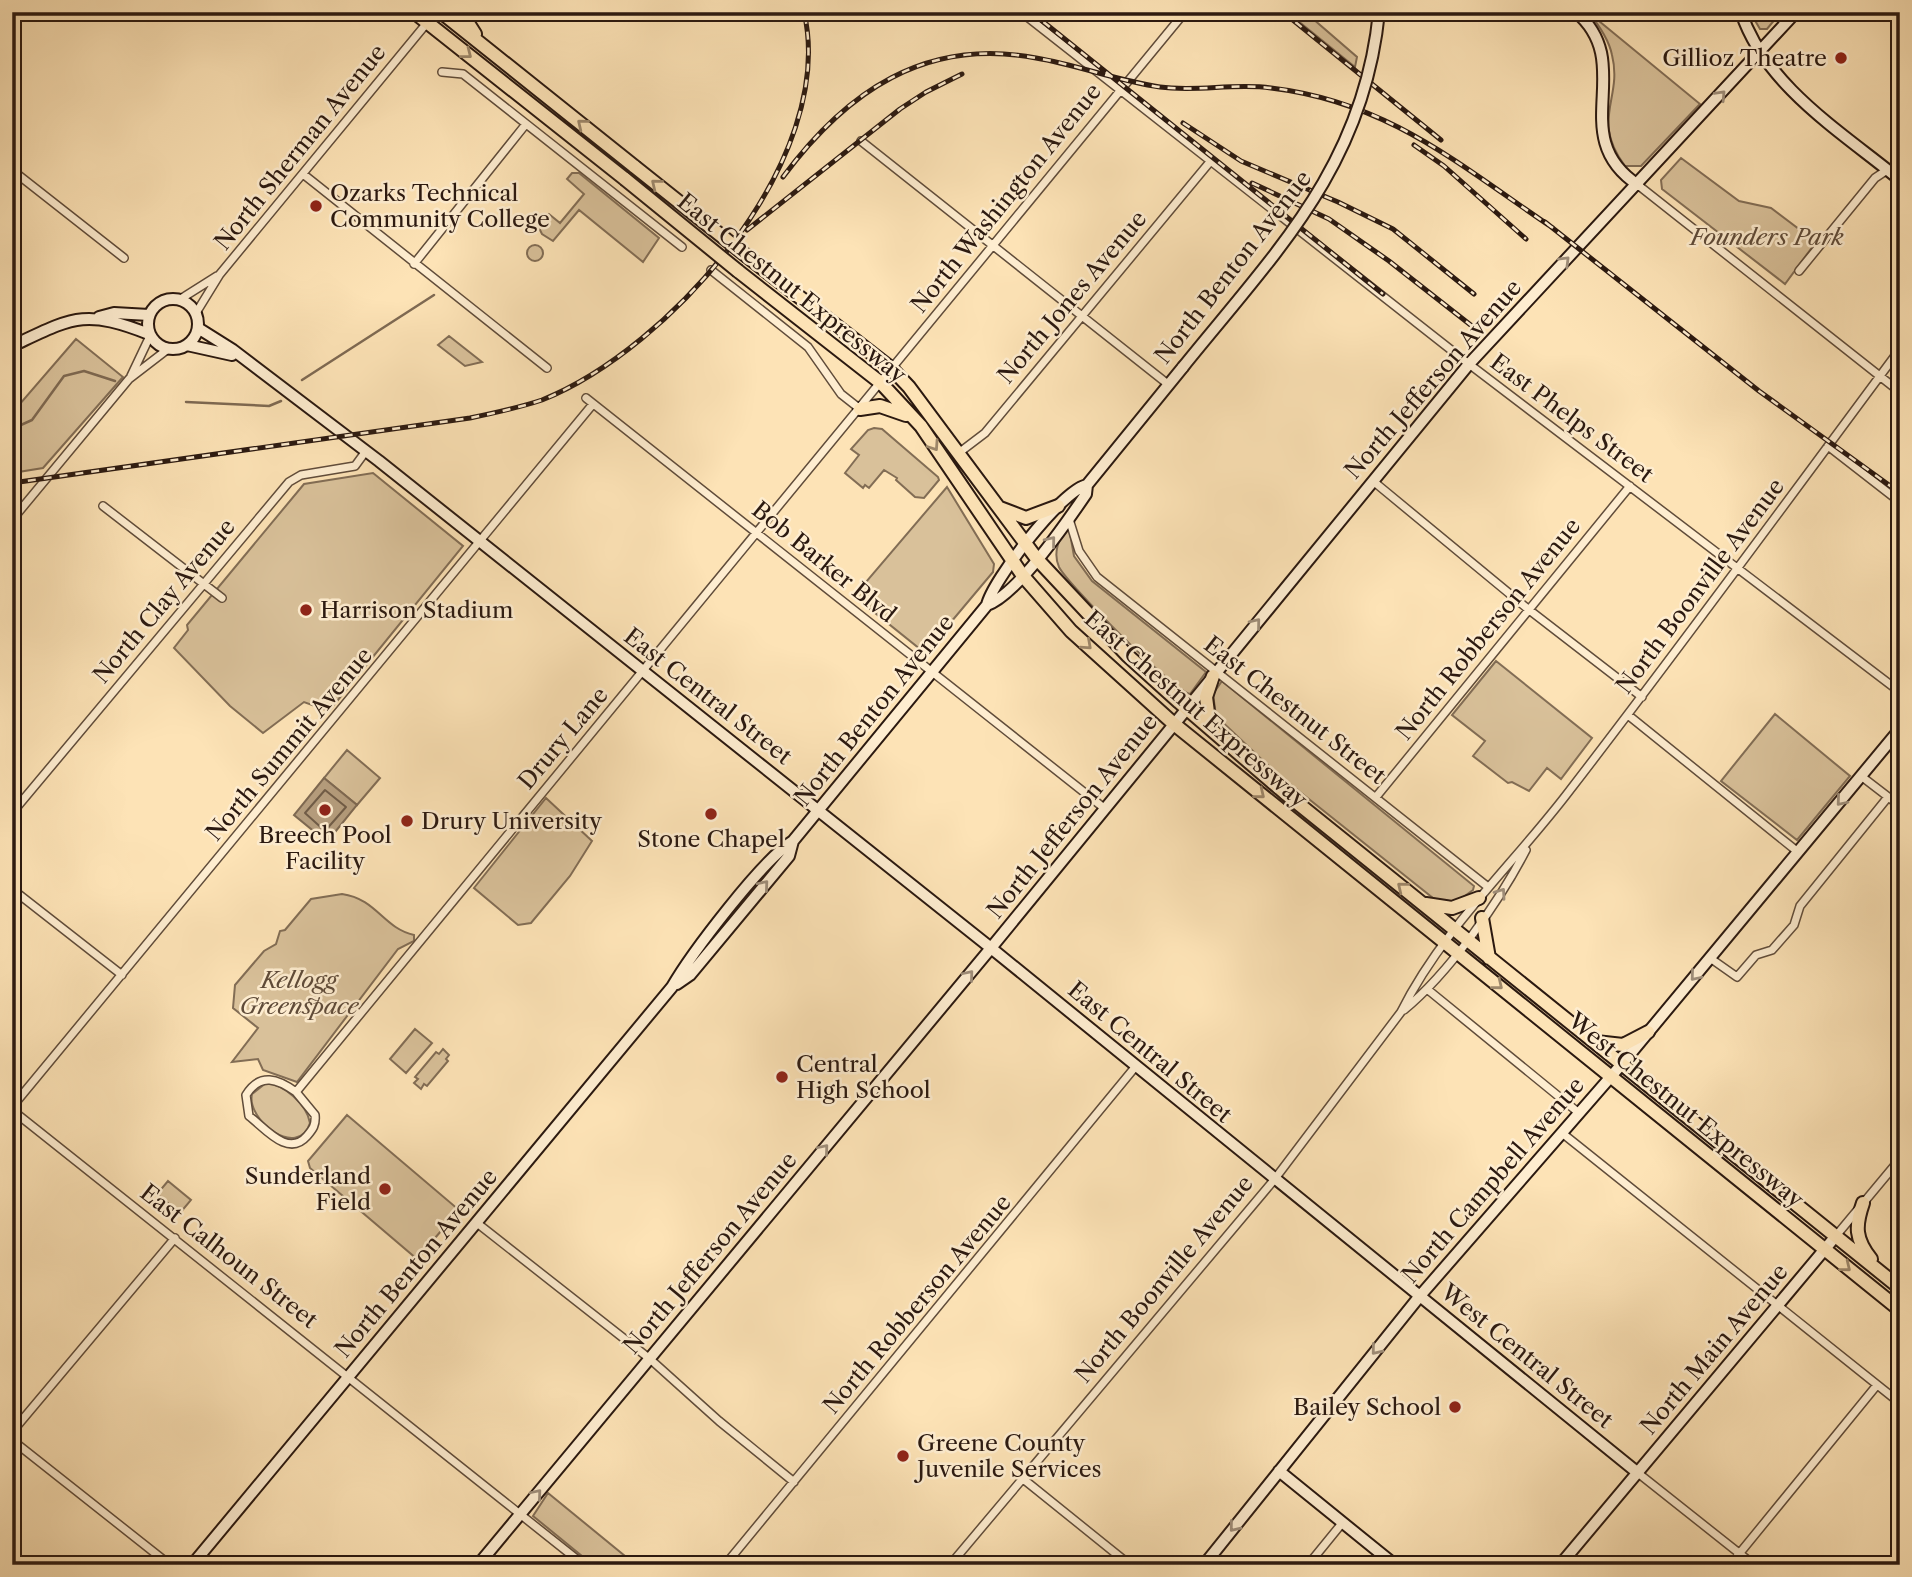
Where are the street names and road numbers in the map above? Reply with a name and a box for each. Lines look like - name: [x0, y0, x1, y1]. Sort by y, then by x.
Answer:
- street label: North Sherman Avenue: [208, 39, 392, 255]
- street label: North Washington Avenue: [905, 78, 1107, 318]
- street label: North Benton Avenue: [1149, 165, 1317, 369]
- street label: East Chestnut Expressway: [672, 187, 912, 389]
- street label: North Jones Avenue: [992, 205, 1152, 389]
- street label: North Jefferson Avenue: [1339, 274, 1527, 484]
- street label: East Phelps Street: [1485, 348, 1659, 488]
- street label: North Boonville Avenue: [1610, 473, 1790, 699]
- street label: Bob Barker Blvd: [746, 495, 902, 629]
- street label: North Robberson Avenue: [1390, 512, 1586, 746]
- street label: North Clay Avenue: [87, 513, 241, 689]
- street label: East Chestnut Expressway: [1079, 605, 1313, 814]
- street label: North Benton Avenue: [788, 609, 960, 811]
- street label: East Central Street: [619, 622, 797, 770]
- street label: East Chestnut Street: [1198, 630, 1392, 790]
- street label: North Summit Avenue: [200, 642, 378, 846]
- street label: Drury Lane: [512, 681, 614, 795]
- street label: North Jefferson Avenue: [981, 708, 1163, 924]
- street label: East Central Street: [1062, 975, 1238, 1129]
- street label: West Chestnut Expressway: [1562, 1006, 1809, 1214]
- street label: North Campbell Avenue: [1396, 1071, 1590, 1289]
- street label: North Jefferson Avenue: [617, 1146, 803, 1360]
- street label: North Benton Avenue: [329, 1163, 503, 1363]
- street label: North Boonville Avenue: [1069, 1170, 1259, 1388]
- street label: East Calhoun Street: [135, 1178, 323, 1334]
- street label: North Robberson Avenue: [817, 1189, 1017, 1419]
- street label: North Main Avenue: [1634, 1258, 1794, 1440]
- street label: West Central Street: [1435, 1277, 1619, 1434]

